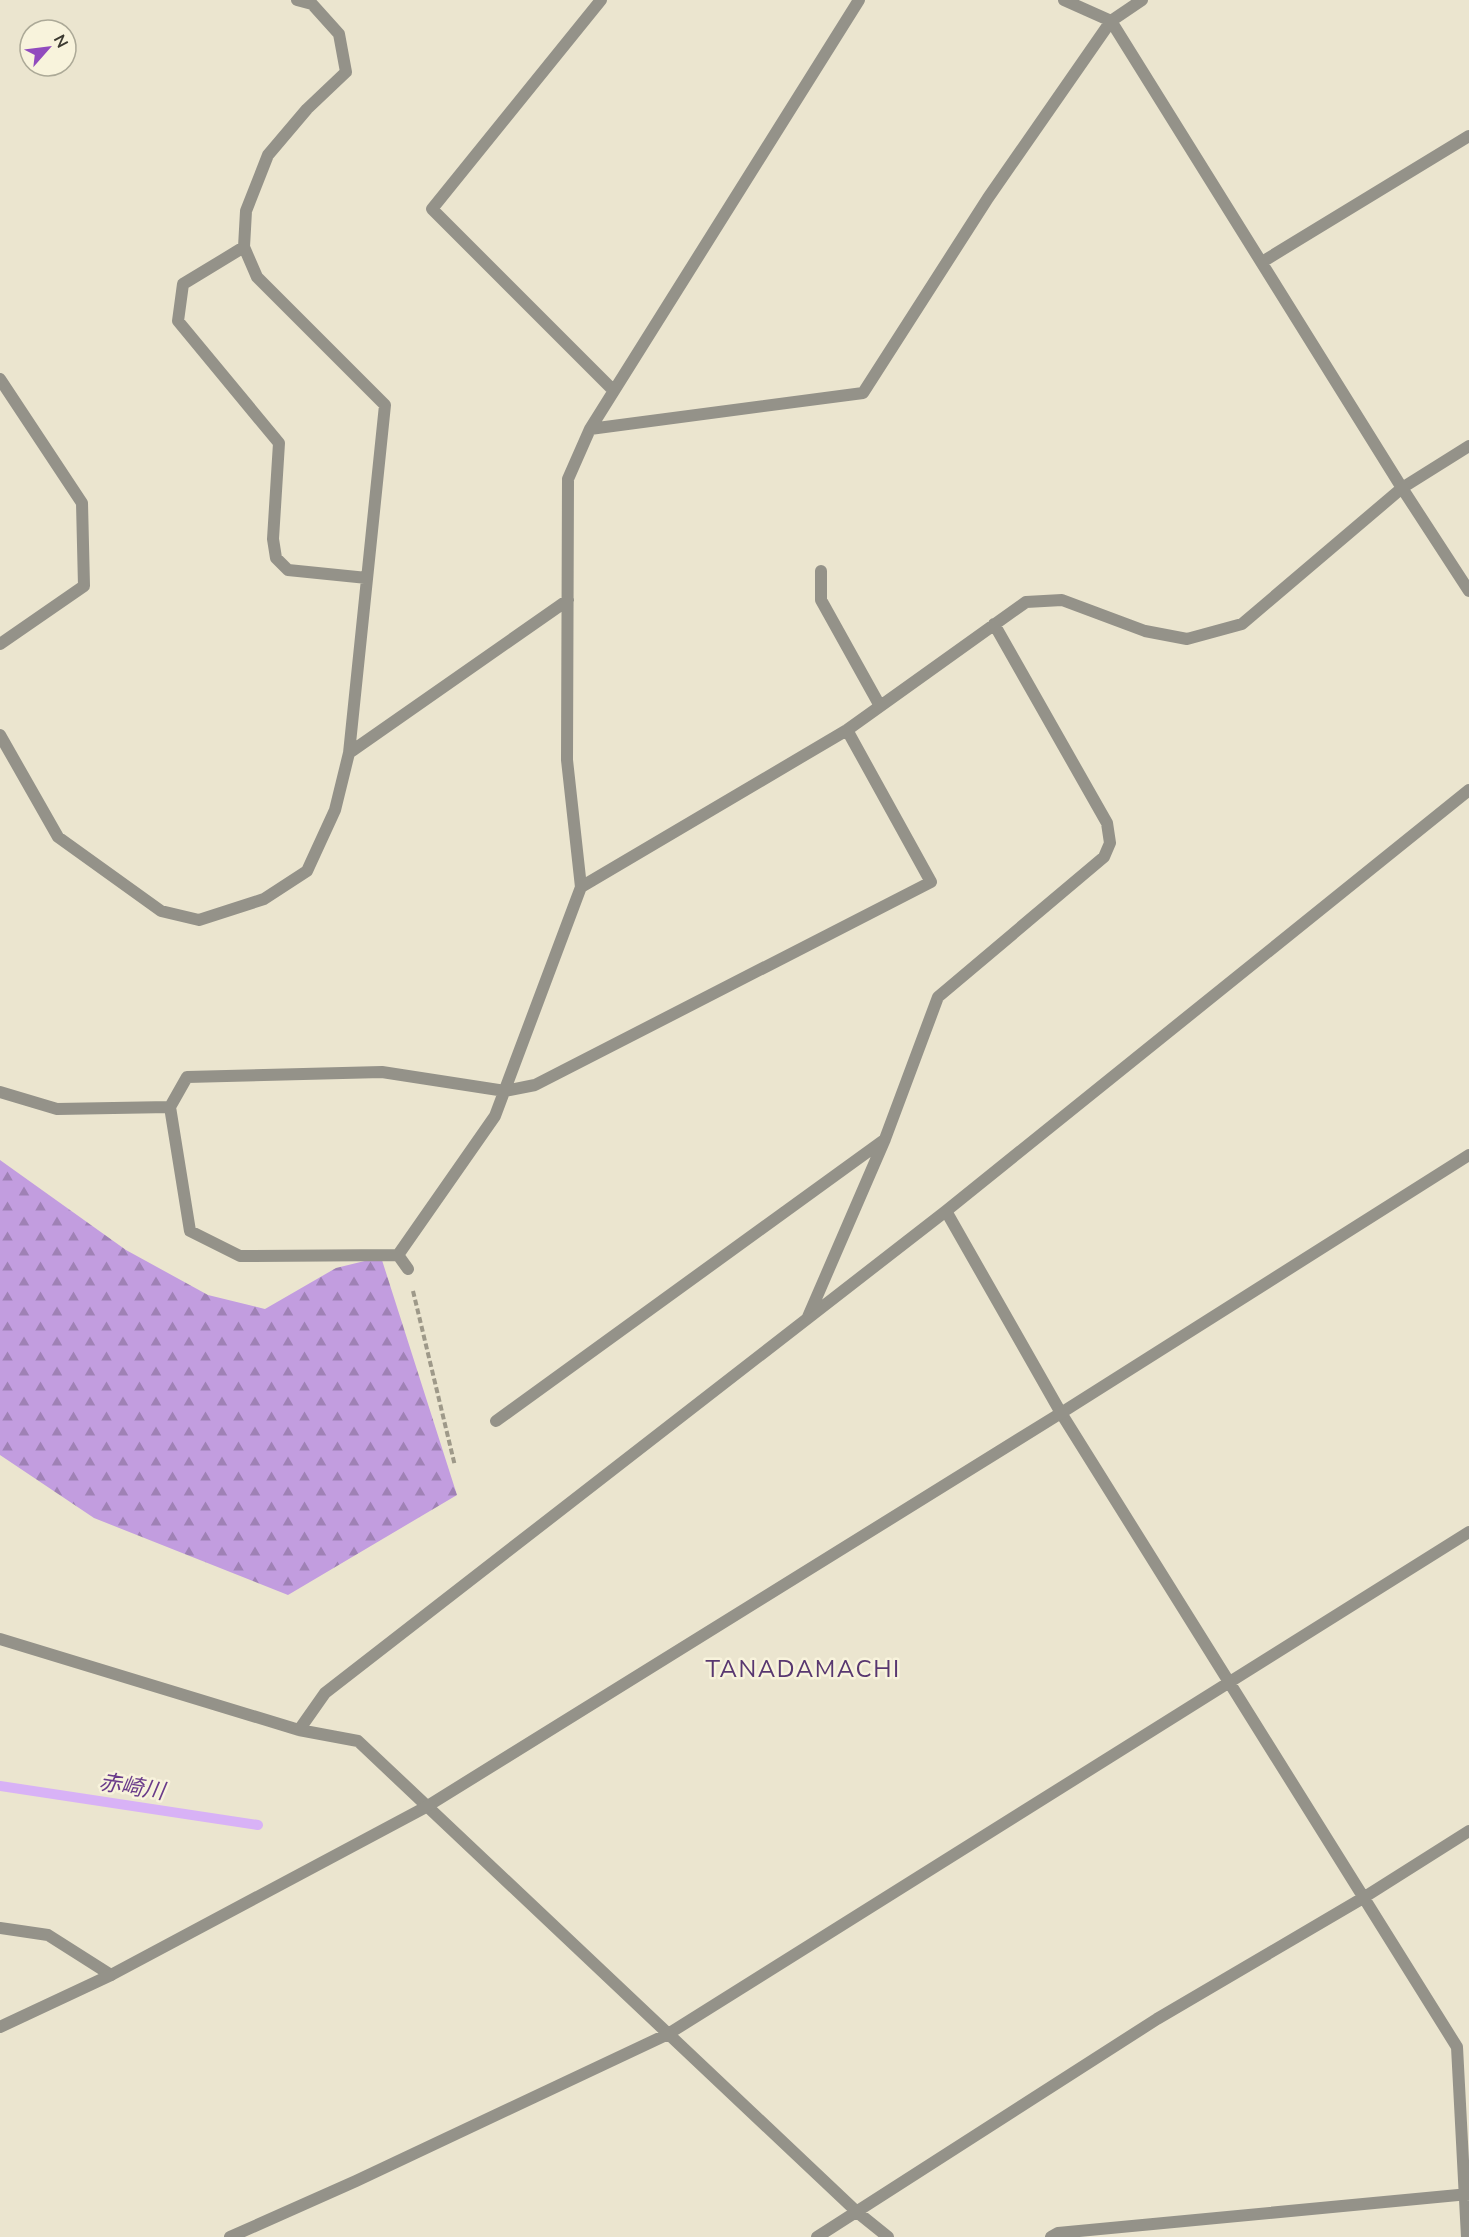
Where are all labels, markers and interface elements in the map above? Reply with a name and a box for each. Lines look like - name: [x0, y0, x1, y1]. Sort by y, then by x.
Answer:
- north arrow: [18, 18, 78, 78]
- text: N: [48, 31, 73, 52]
- district label: TANADAMACHI: [705, 1653, 901, 1685]
- water label: 赤崎川: [97, 1767, 169, 1807]

